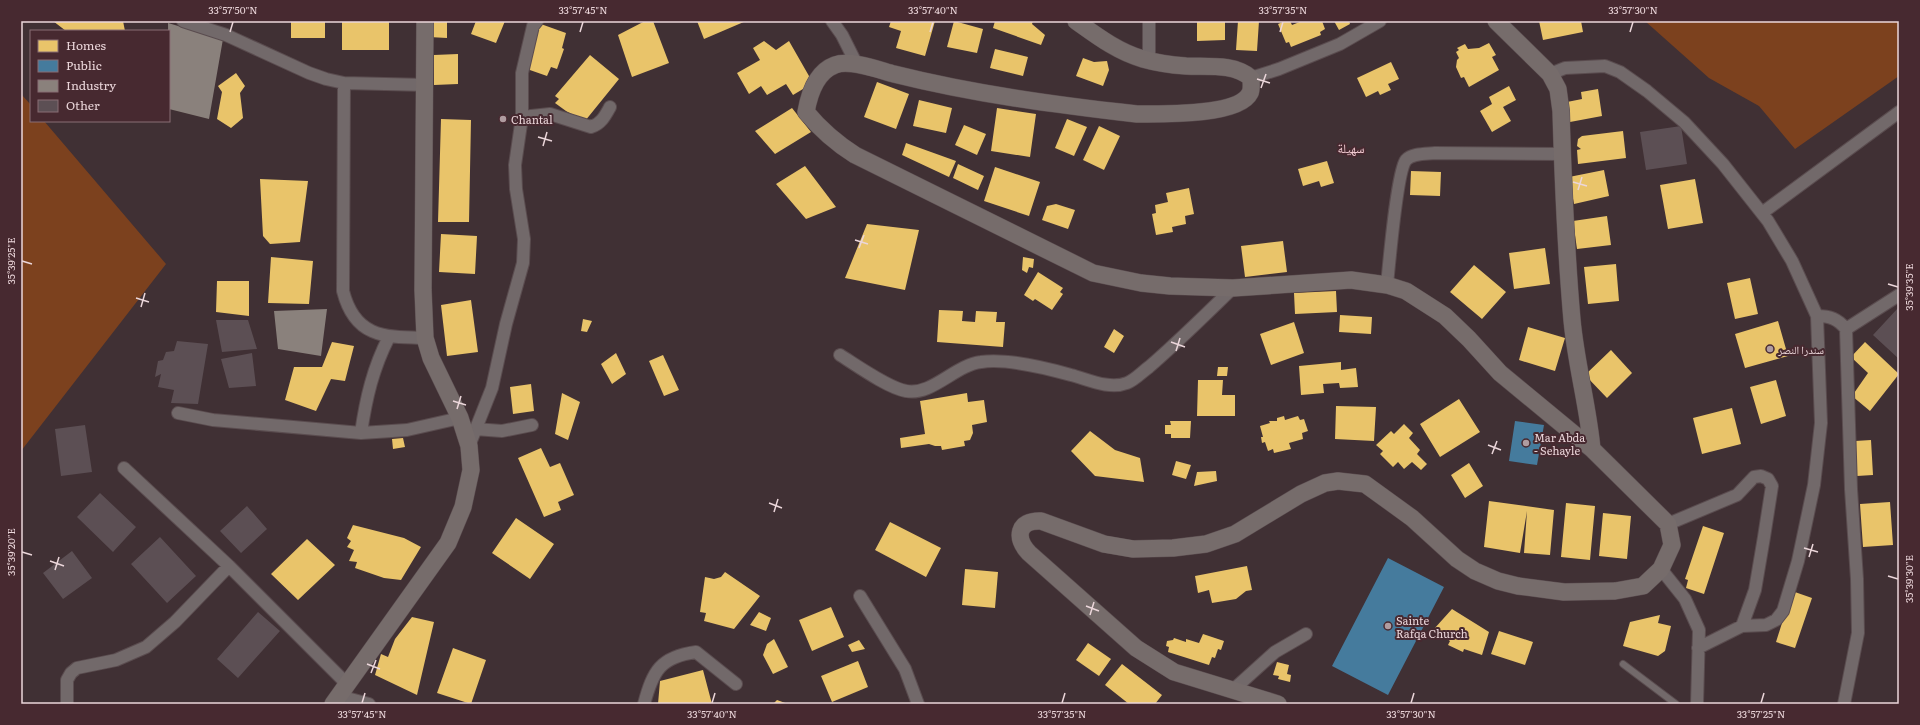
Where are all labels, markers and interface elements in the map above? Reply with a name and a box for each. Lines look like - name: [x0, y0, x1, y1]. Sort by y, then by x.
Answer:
- text: 33°57'50"N: [208, 2, 258, 17]
- text: 33°57'45"N: [558, 2, 608, 17]
- text: 33°57'40"N: [908, 2, 958, 17]
- text: 33°57'35"N: [1259, 2, 1307, 17]
- text: 33°57'30"N: [1608, 2, 1658, 17]
- legend: [30, 30, 170, 122]
- text: Homes: [66, 36, 106, 54]
- text: Public: [66, 56, 102, 74]
- text: Industry: [66, 76, 116, 94]
- text: Other: [66, 96, 100, 114]
- place label: Chantal: [511, 111, 553, 127]
- marker: Chantal: [498, 114, 508, 124]
- district label: سهيلة: [1337, 138, 1365, 157]
- text: 35°39'25"E: [3, 237, 18, 285]
- text: 35°39'35"E: [1901, 263, 1916, 311]
- place label: سندرا النصر: [1777, 341, 1824, 357]
- marker: سندرا النصر: [1765, 344, 1775, 354]
- place label: Mar Abda - Sehayle: [1534, 429, 1585, 458]
- marker: Mar Abda - Sehayle: [1521, 438, 1531, 448]
- text: 35°39'20"E: [3, 528, 18, 576]
- text: 35°39'30"E: [1901, 555, 1916, 603]
- place label: Sainte Rafqa Church: [1396, 612, 1468, 641]
- marker: Sainte Rafqa Church: [1383, 621, 1393, 631]
- text: 33°57'45"N: [337, 706, 387, 721]
- text: 33°57'40"N: [687, 706, 737, 721]
- text: 33°57'35"N: [1038, 706, 1086, 721]
- text: 33°57'30"N: [1386, 706, 1436, 721]
- text: 33°57'25"N: [1737, 706, 1785, 721]

